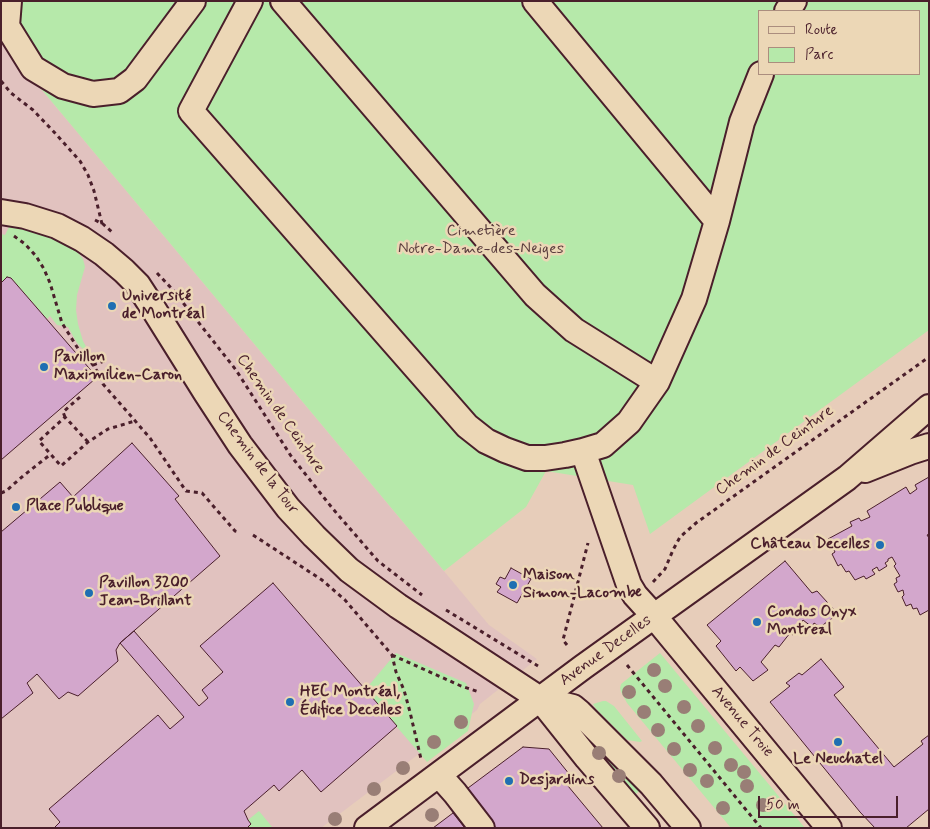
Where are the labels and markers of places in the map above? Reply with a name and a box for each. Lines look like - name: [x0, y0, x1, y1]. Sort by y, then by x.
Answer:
- place label: Université de Montréal: [122, 287, 205, 325]
- marker: Université de Montréal: [106, 300, 118, 312]
- place label: Pavillon Maximilien-Caron: [54, 348, 182, 386]
- marker: Pavillon Maximilien-Caron: [38, 361, 50, 373]
- place label: Place Publique: [26, 497, 124, 517]
- marker: Place Publique: [10, 501, 22, 513]
- place label: Château Decelles: [750, 535, 870, 555]
- marker: Château Decelles: [874, 539, 886, 551]
- place label: Maison Simon-Lacombe: [523, 566, 642, 604]
- place label: Pavillon 3200 Jean-Brillant: [99, 574, 192, 612]
- marker: Maison Simon-Lacombe: [507, 579, 519, 591]
- marker: Pavillon 3200 Jean-Brillant: [83, 587, 95, 599]
- place label: Condos Onyx Montreal: [767, 603, 856, 641]
- marker: Condos Onyx Montreal: [751, 616, 763, 628]
- place label: HEC Montréal, Édifice Decelles: [300, 683, 402, 721]
- marker: HEC Montréal, Édifice Decelles: [284, 696, 296, 708]
- marker: Le Neuchatel: [832, 736, 844, 748]
- place label: Le Neuchatel: [793, 750, 883, 770]
- place label: Desjardins: [519, 771, 594, 791]
- marker: Desjardins: [503, 775, 515, 787]

